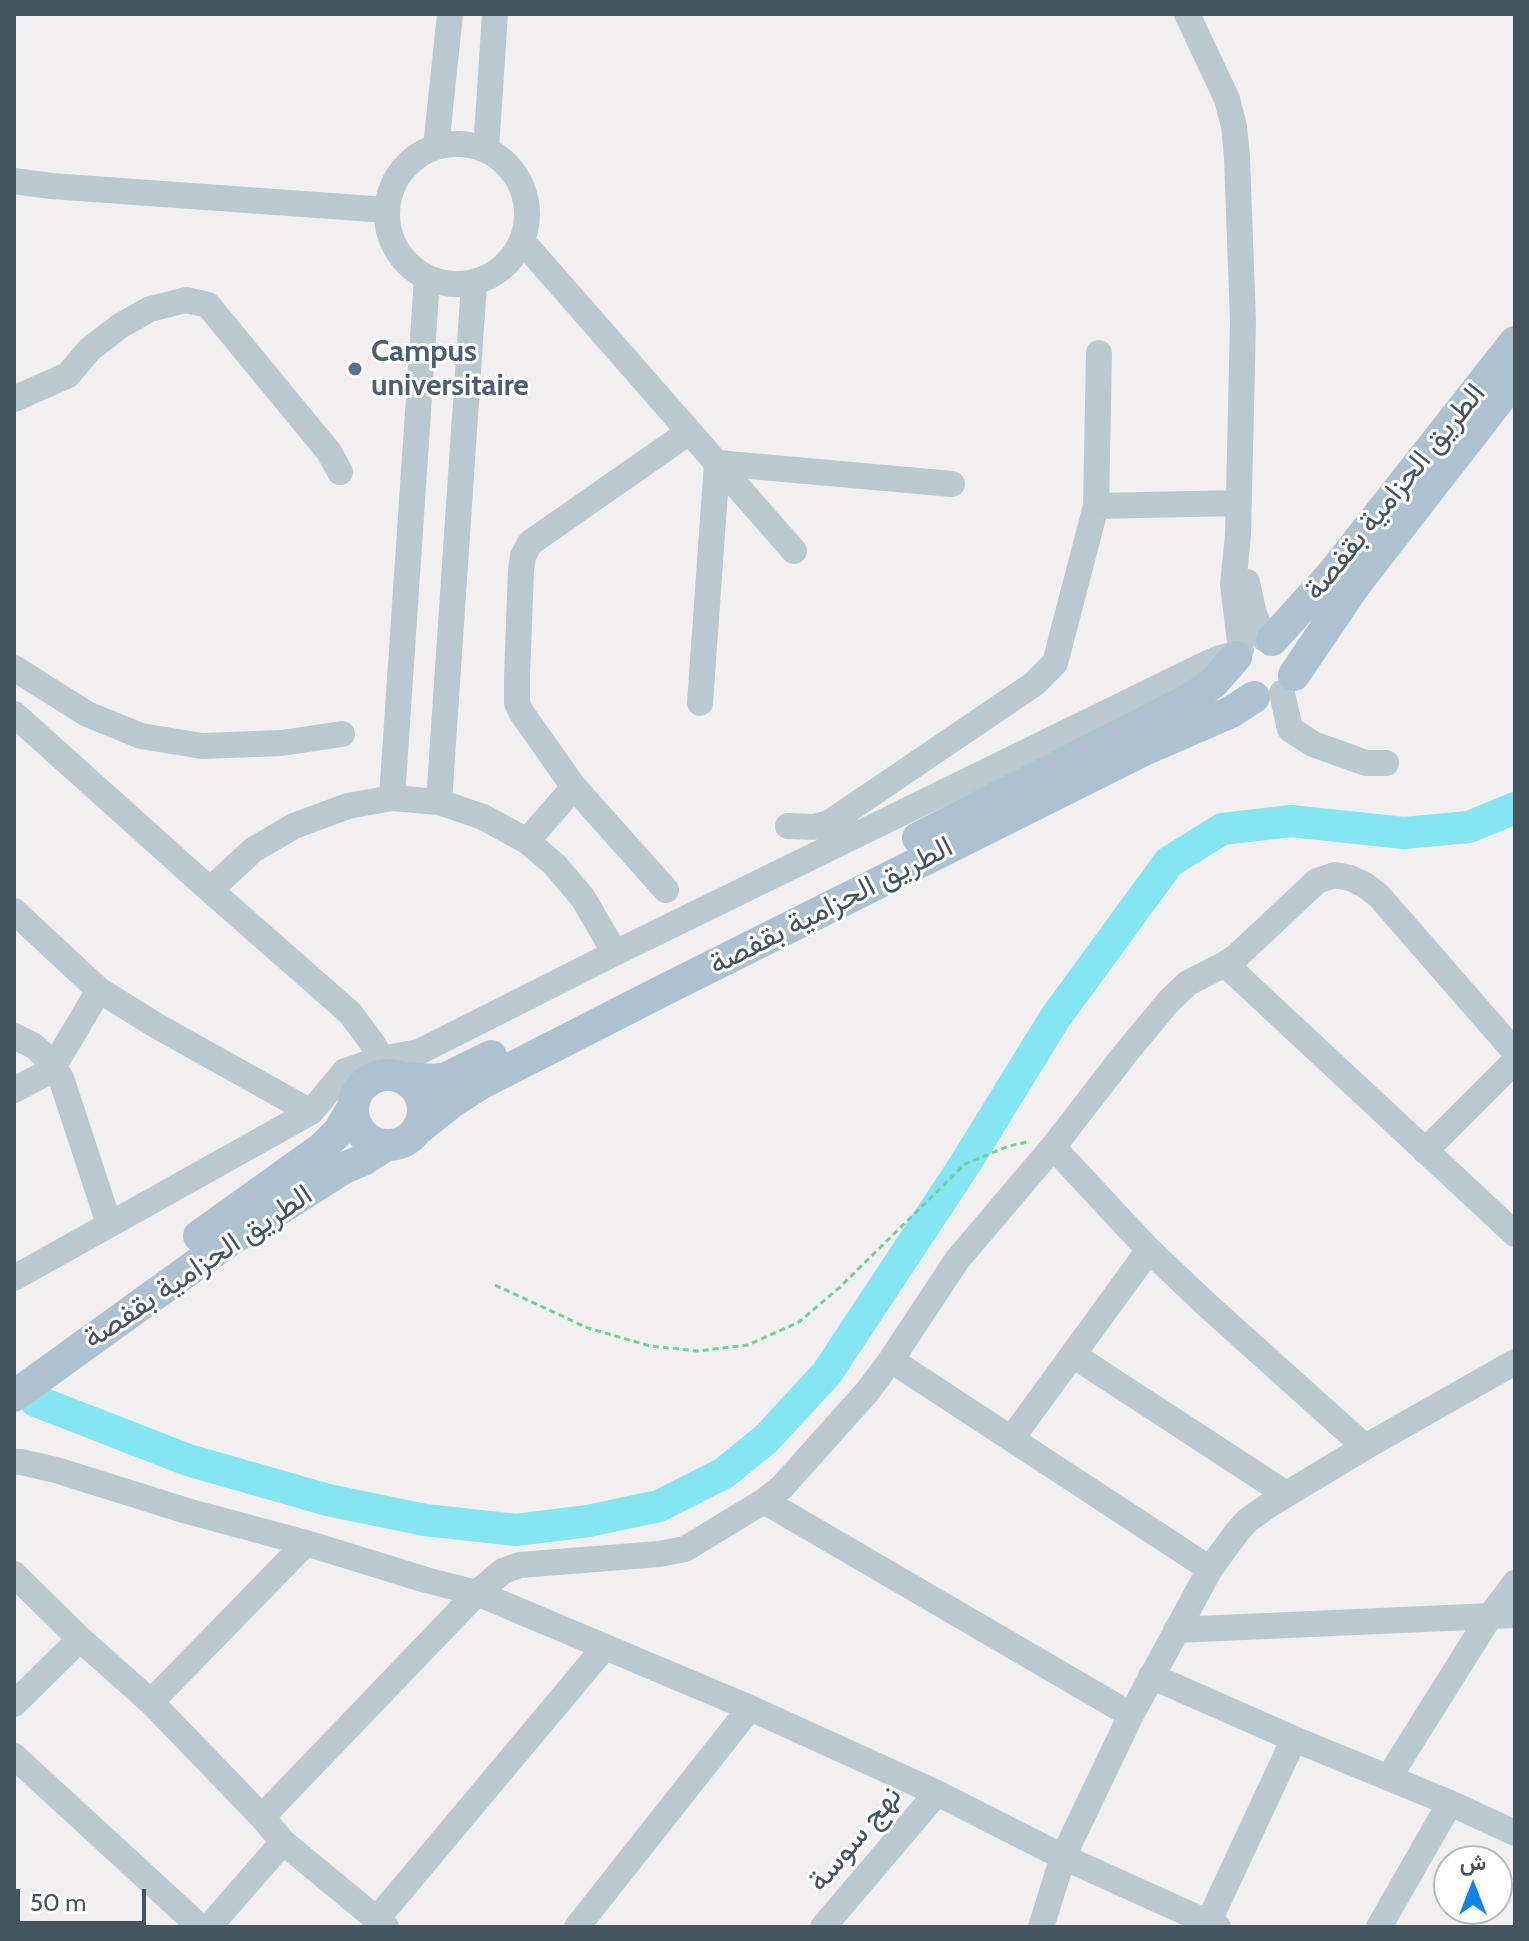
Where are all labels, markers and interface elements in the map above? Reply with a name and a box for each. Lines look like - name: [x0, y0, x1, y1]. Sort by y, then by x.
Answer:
- place label: Campus universitaire: [371, 334, 529, 404]
- marker: Campus universitaire: [346, 360, 364, 378]
- street label: الطريق الحزامية بقفصة: [1297, 376, 1493, 608]
- street label: الطريق الحزامية بقفصة: [703, 829, 959, 983]
- street label: الطريق الحزامية بقفصة: [77, 1177, 319, 1357]
- street label: نهج سوسة: [800, 1779, 910, 1899]
- north arrow: [1433, 1845, 1513, 1925]
- text: ش: [1460, 1849, 1486, 1876]
- scale bar: [20, 1873, 150, 1923]
- text: 50 m: [30, 1888, 86, 1917]

